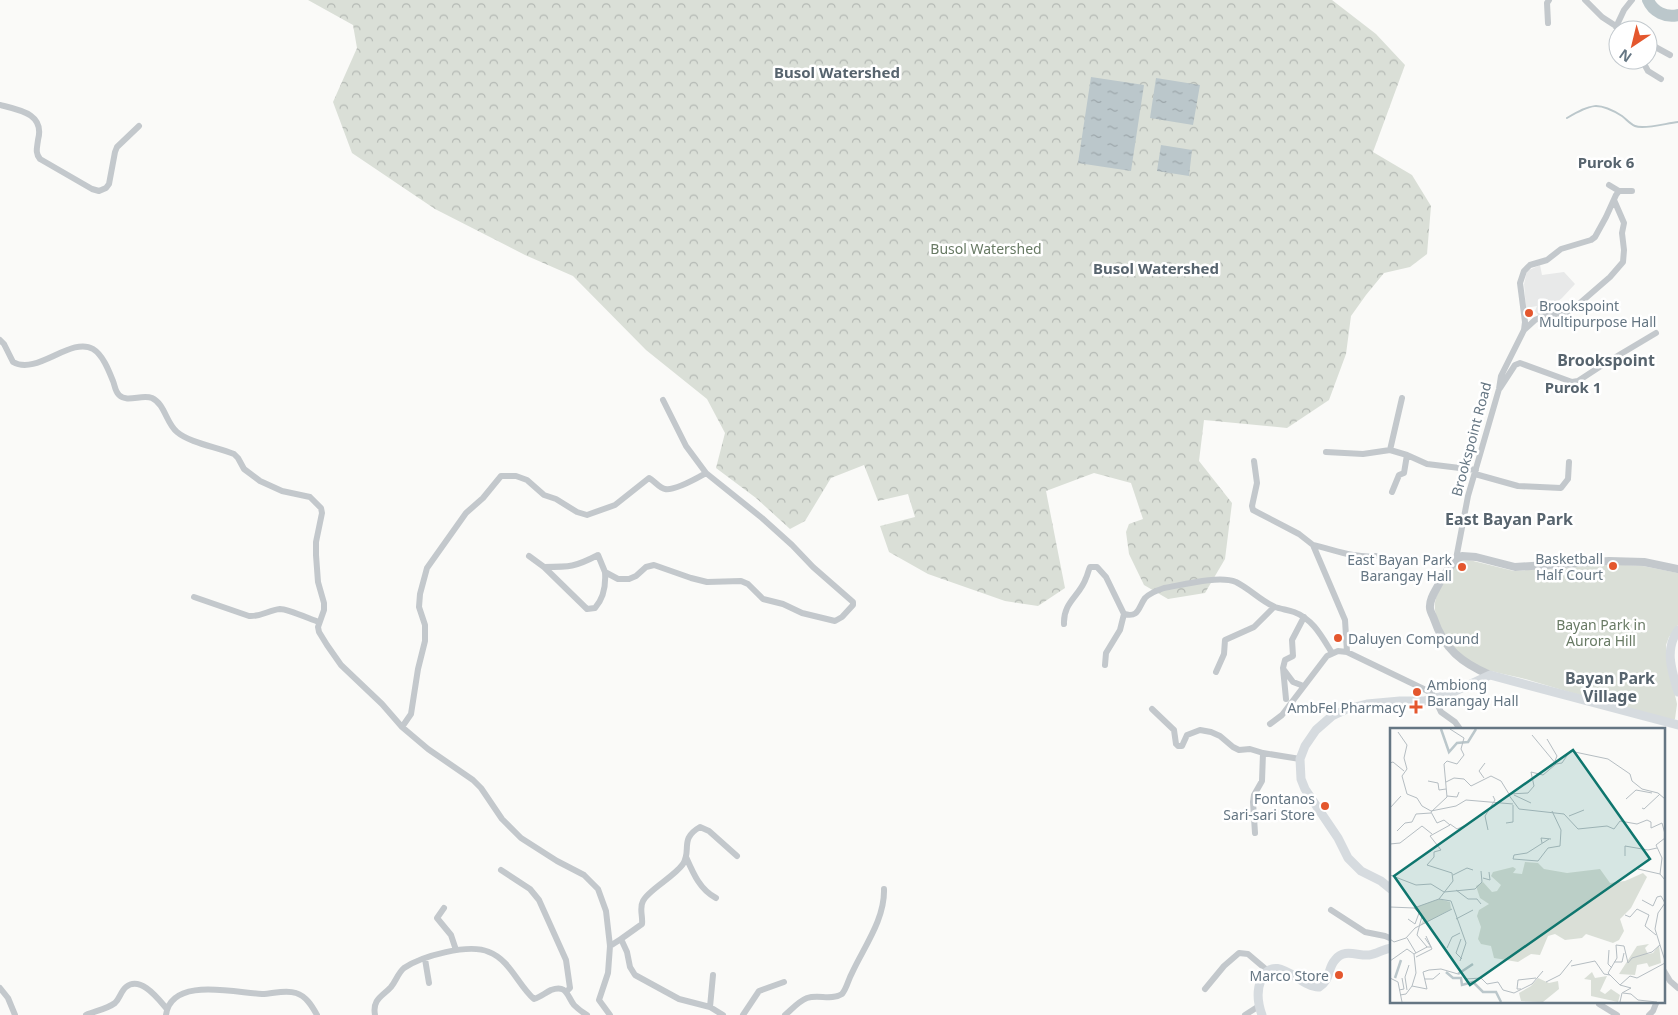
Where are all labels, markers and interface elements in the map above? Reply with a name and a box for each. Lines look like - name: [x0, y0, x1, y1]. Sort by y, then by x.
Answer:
- north arrow: [1608, 20, 1658, 70]
- text: N: [1615, 45, 1635, 67]
- district label: Busol Watershed: [774, 62, 900, 82]
- district label: Purok 6: [1578, 152, 1635, 172]
- park label: Busol Watershed: [930, 239, 1042, 258]
- district label: Busol Watershed: [1093, 258, 1219, 278]
- place label: Brookspoint Multipurpose Hall: [1539, 296, 1656, 331]
- marker: Brookspoint Multipurpose Hall: [1523, 307, 1535, 319]
- district label: Brookspoint: [1557, 349, 1655, 371]
- district label: Purok 1: [1545, 377, 1601, 397]
- street label: Brookspoint Road: [1447, 380, 1495, 498]
- district label: East Bayan Park: [1445, 508, 1573, 530]
- place label: Basketball Half Court: [1535, 549, 1603, 584]
- place label: East Bayan Park Barangay Hall: [1347, 550, 1453, 585]
- marker: Basketball Half Court: [1607, 560, 1619, 572]
- marker: East Bayan Park Barangay Hall: [1456, 561, 1468, 573]
- park label: Bayan Park in Aurora Hill: [1556, 615, 1646, 650]
- place label: Daluyen Compound: [1348, 629, 1479, 648]
- marker: Daluyen Compound: [1332, 632, 1344, 644]
- district label: Bayan Park Village: [1565, 667, 1655, 707]
- place label: Ambiong Barangay Hall: [1427, 675, 1519, 710]
- marker: Ambiong Barangay Hall: [1411, 686, 1423, 698]
- place label: AmbFel Pharmacy: [1287, 698, 1407, 717]
- marker: AmbFel Pharmacy: [1410, 701, 1422, 713]
- inset map: [1390, 728, 1666, 1002]
- place label: Fontanos Sari-sari Store: [1223, 789, 1315, 824]
- marker: Fontanos Sari-sari Store: [1319, 800, 1331, 812]
- place label: Marco Store: [1250, 966, 1329, 985]
- marker: Marco Store: [1333, 969, 1345, 981]

